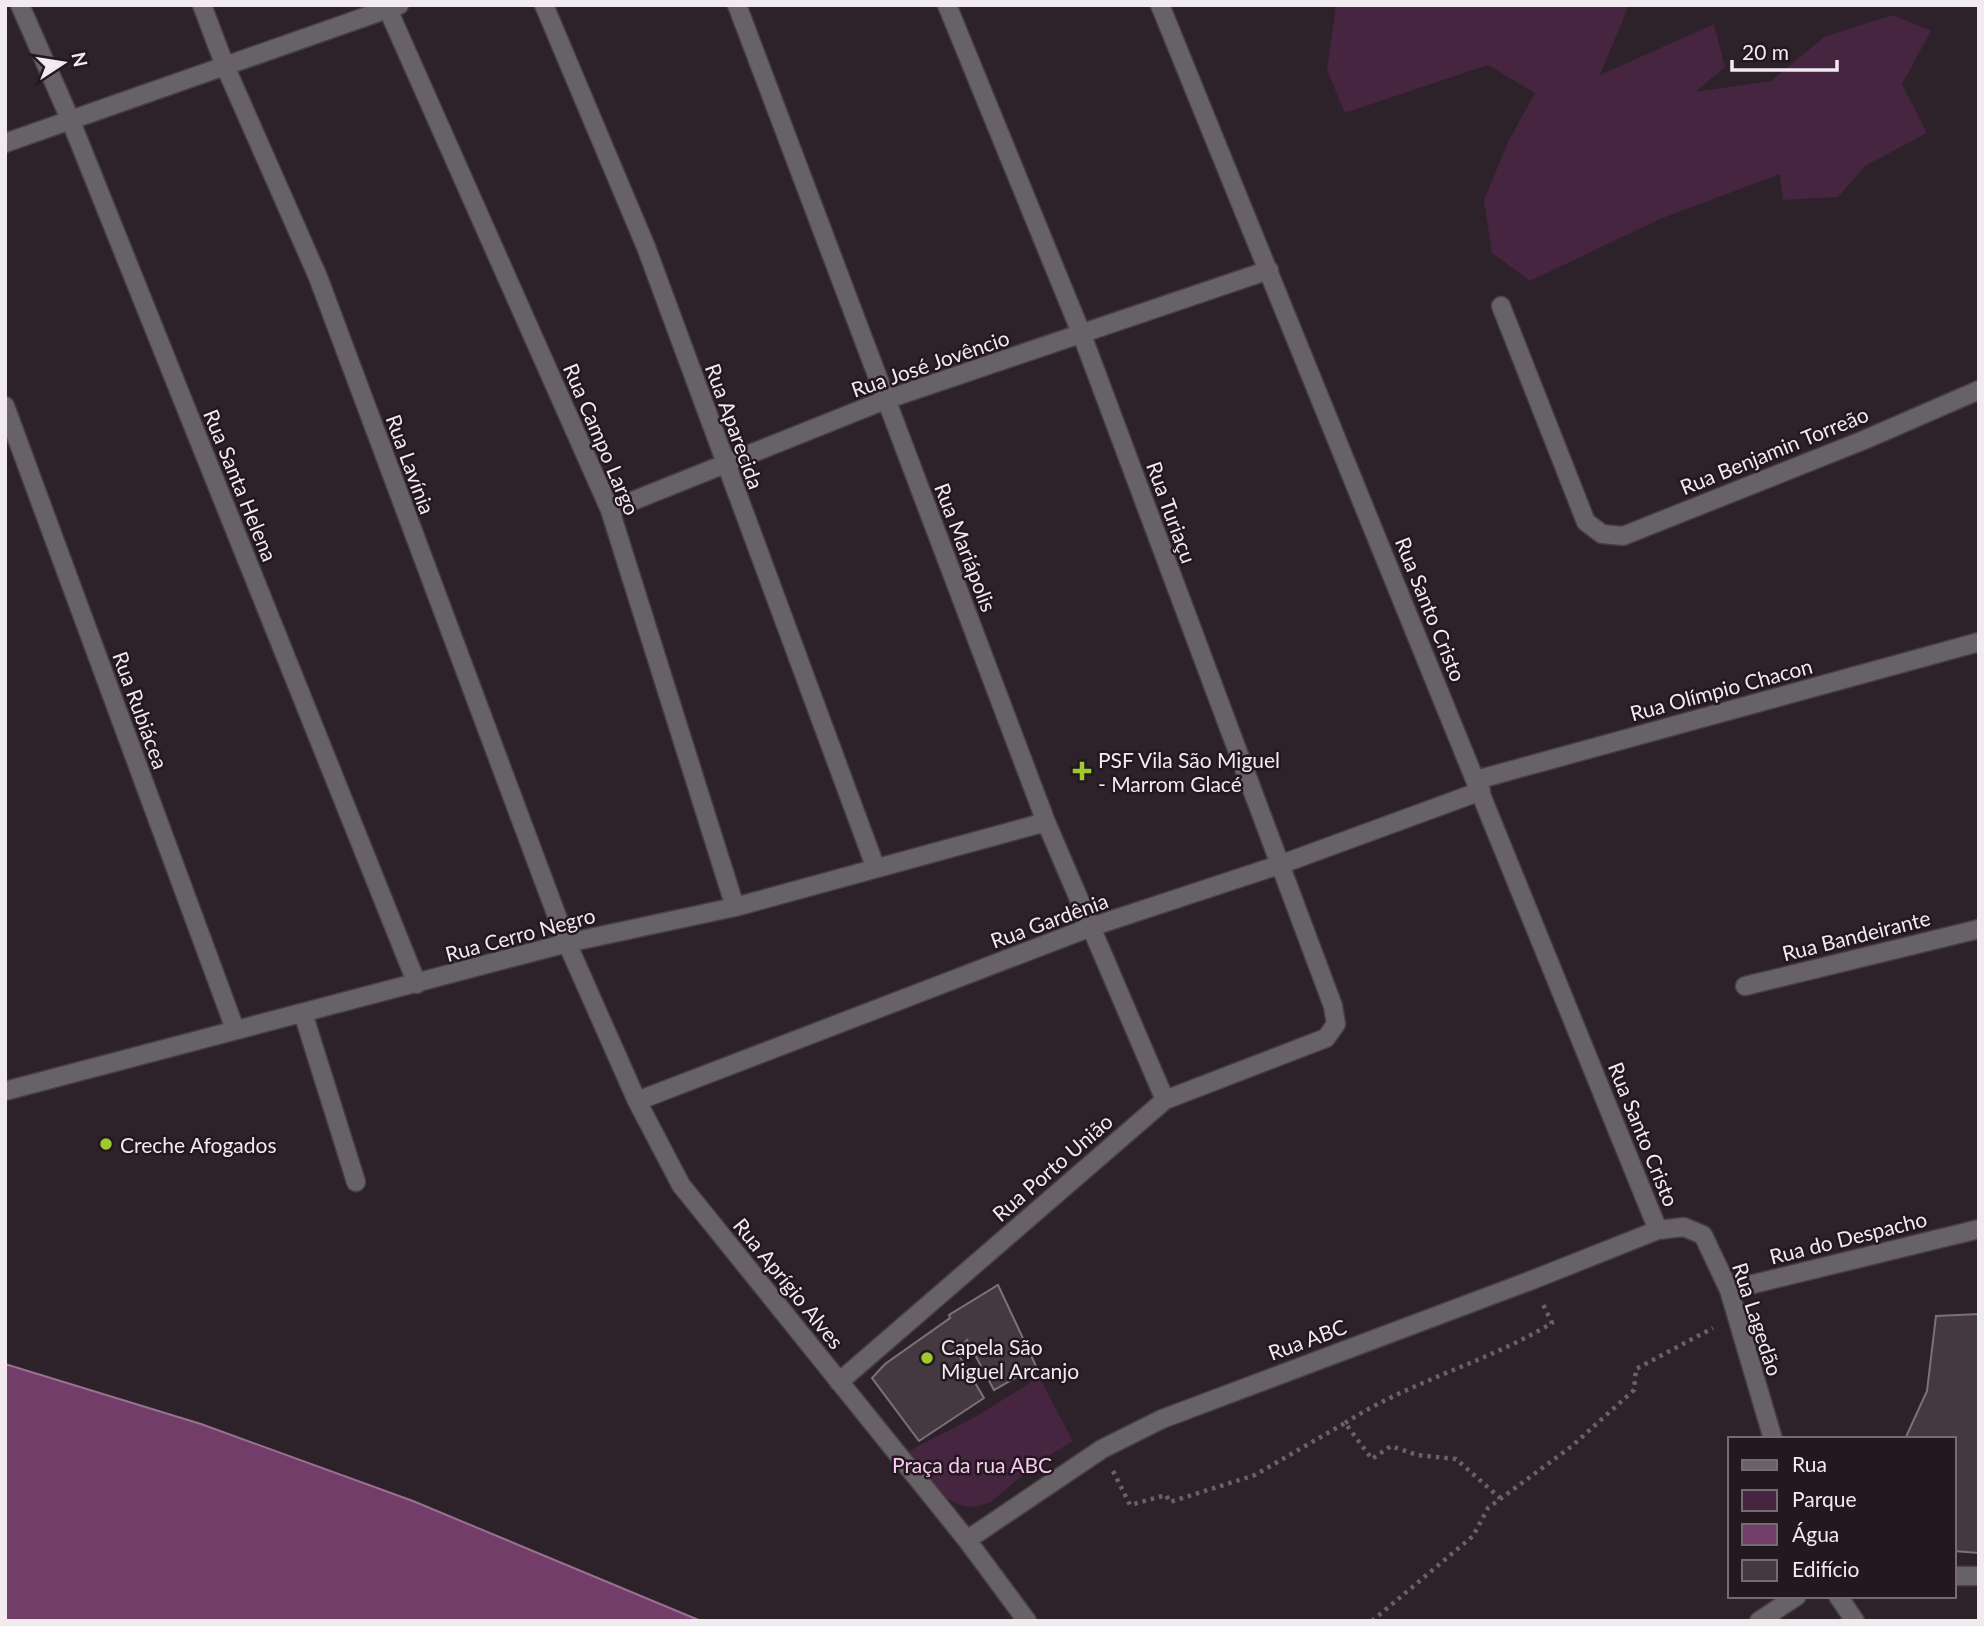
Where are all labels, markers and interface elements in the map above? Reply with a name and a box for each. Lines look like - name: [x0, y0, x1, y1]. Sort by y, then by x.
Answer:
- north arrow: [28, 28, 98, 98]
- scale bar: [1732, 28, 1837, 72]
- text: 20 m: [1742, 39, 1789, 64]
- text: N: [67, 50, 93, 69]
- street label: Rua José Jovêncio: [848, 324, 1012, 402]
- street label: Rua Campo Largo: [559, 359, 645, 519]
- street label: Rua Aparecida: [701, 360, 769, 492]
- street label: Rua Benjamin Torreão: [1676, 401, 1872, 499]
- street label: Rua Santa Helena: [199, 405, 283, 565]
- street label: Rua Lavínia: [381, 411, 441, 517]
- street label: Rua Turiaçu: [1142, 458, 1202, 566]
- street label: Rua Mariápolis: [930, 479, 1002, 615]
- street label: Rua Santo Cristo: [1391, 533, 1471, 685]
- street label: Rua Rubiácea: [108, 648, 174, 772]
- street label: Rua Olímpio Chacon: [1627, 653, 1815, 725]
- place label: PSF Vila São Miguel - Marrom Glacé: [1098, 747, 1280, 796]
- marker: PSF Vila São Miguel - Marrom Glacé: [1072, 761, 1092, 781]
- street label: Rua Gardênia: [987, 887, 1111, 953]
- street label: Rua Cerro Negro: [442, 902, 598, 966]
- street label: Rua Bandeirante: [1779, 905, 1933, 965]
- street label: Rua Santo Cristo: [1604, 1058, 1684, 1210]
- street label: Rua Porto União: [987, 1108, 1117, 1226]
- place label: Creche Afogados: [120, 1132, 277, 1157]
- marker: Creche Afogados: [98, 1136, 114, 1152]
- street label: Rua do Despacho: [1767, 1205, 1929, 1269]
- street label: Rua Aprígio Alves: [729, 1213, 849, 1353]
- street label: Rua Lagedão: [1728, 1259, 1788, 1379]
- street label: Rua ABC: [1264, 1313, 1350, 1365]
- place label: Capela São Miguel Arcanjo: [941, 1334, 1079, 1383]
- marker: Capela São Miguel Arcanjo: [919, 1350, 935, 1366]
- legend: [1728, 1437, 1956, 1598]
- text: Rua: [1792, 1451, 1827, 1476]
- park label: Praça da rua ABC: [892, 1452, 1052, 1477]
- text: Parque: [1792, 1486, 1857, 1511]
- text: Água: [1792, 1521, 1839, 1546]
- text: Edifício: [1792, 1556, 1860, 1581]

